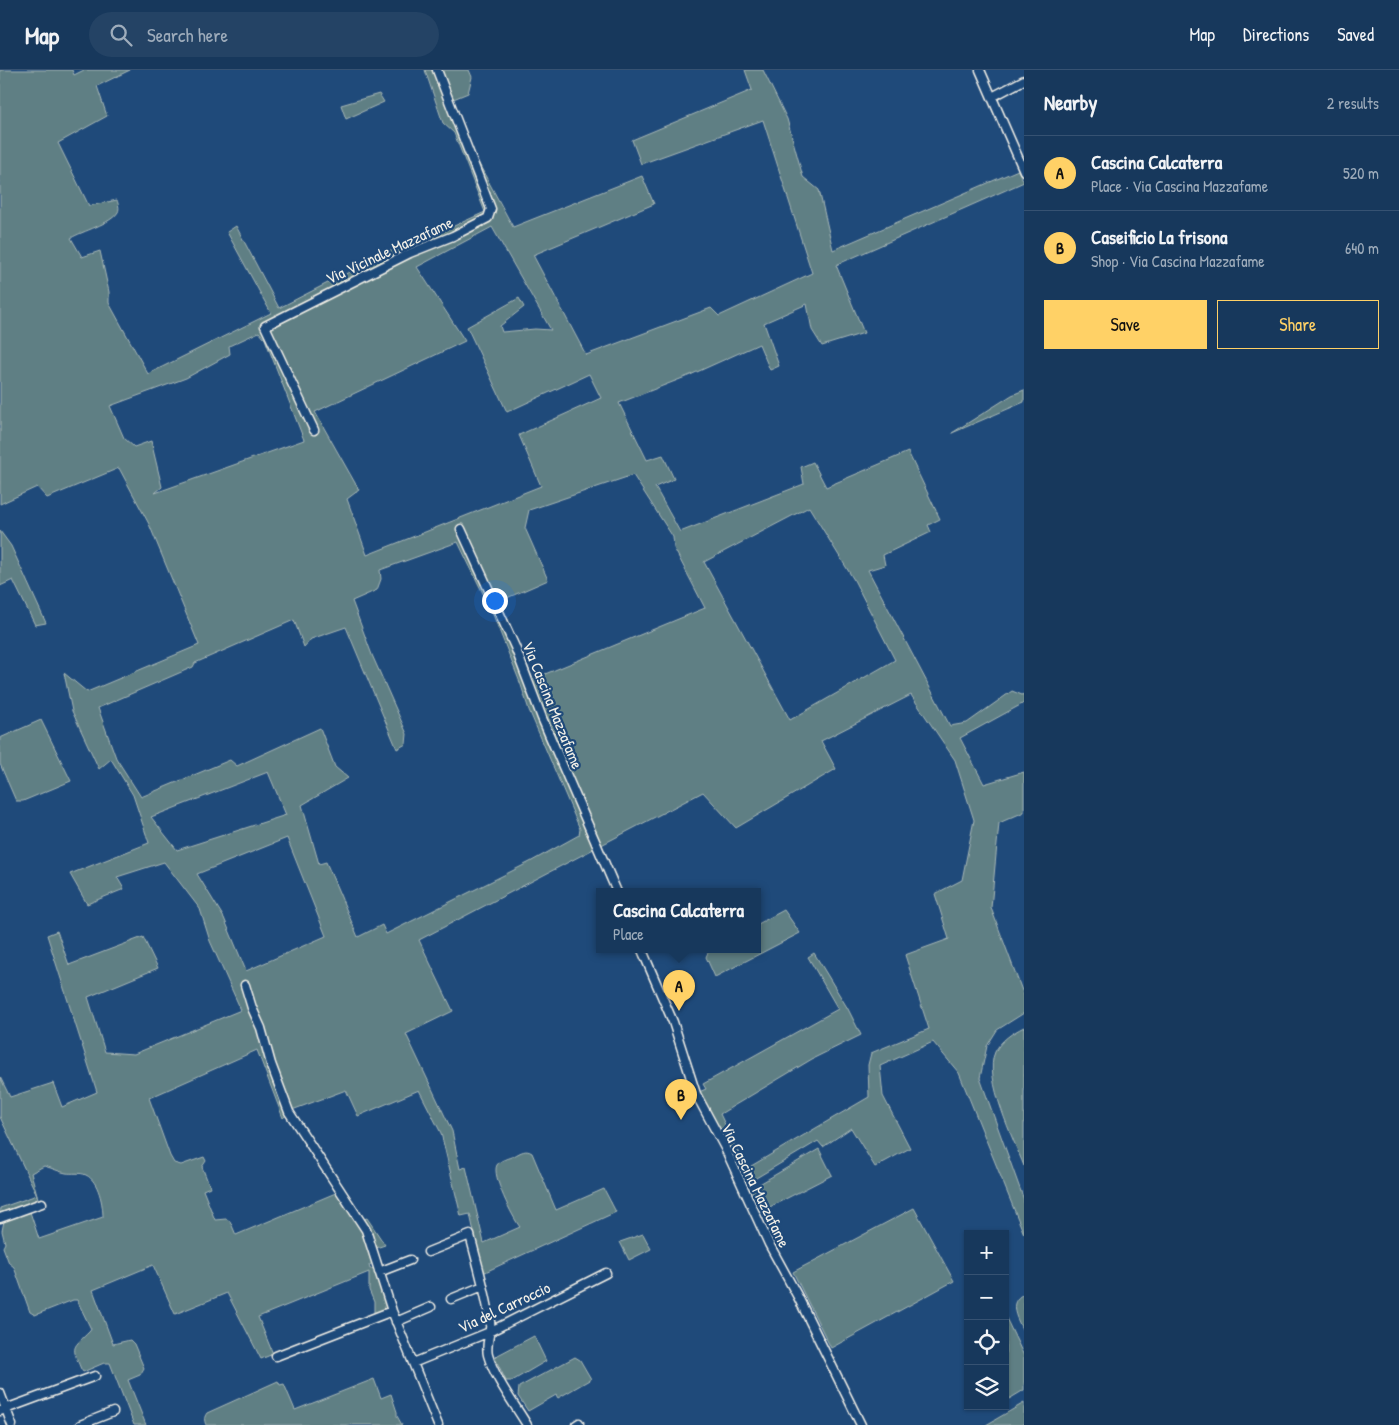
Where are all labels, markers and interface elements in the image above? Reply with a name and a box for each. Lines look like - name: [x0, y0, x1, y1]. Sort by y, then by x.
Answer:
- search box: [89, 12, 439, 57]
- text: Map: [25, 19, 59, 51]
- icon: search: [107, 21, 135, 49]
- text: Search here: [147, 22, 228, 48]
- text: Map: [1190, 22, 1215, 47]
- text: Directions: [1243, 22, 1309, 47]
- text: Saved: [1337, 22, 1374, 47]
- text: Nearby: [1044, 88, 1097, 117]
- text: 2 results: [1327, 92, 1379, 114]
- text: Cascina Calcaterra: [1091, 149, 1222, 175]
- text: A: [1056, 162, 1064, 184]
- text: 520 m: [1343, 162, 1379, 184]
- text: Place · Via Cascina Mazzafame: [1091, 175, 1268, 197]
- street label: Via Vicinale Mazzafame: [322, 211, 457, 289]
- text: Caseificio La frisona: [1091, 224, 1228, 250]
- text: B: [1056, 237, 1064, 259]
- text: 640 m: [1345, 237, 1379, 259]
- text: Shop · Via Cascina Mazzafame: [1091, 250, 1265, 272]
- button: Save: [1044, 300, 1207, 349]
- button: Share: [1217, 300, 1379, 349]
- your location: [482, 588, 508, 614]
- street label: Via Cascina Mazzafame: [517, 638, 589, 773]
- popup: [596, 888, 761, 953]
- text: Cascina Calcaterra: [613, 897, 744, 923]
- text: Place: [613, 923, 644, 945]
- pin: A: [663, 970, 695, 1011]
- pin: B: [665, 1079, 697, 1120]
- street label: Via Cascina Mazzafame: [716, 1119, 796, 1251]
- map controls: [964, 1230, 1009, 1410]
- button: +: [964, 1230, 1009, 1275]
- button: −: [964, 1275, 1009, 1320]
- street label: Via del Carroccio: [454, 1276, 554, 1338]
- button: locate: [964, 1320, 1009, 1365]
- button: layers: [964, 1365, 1009, 1410]

